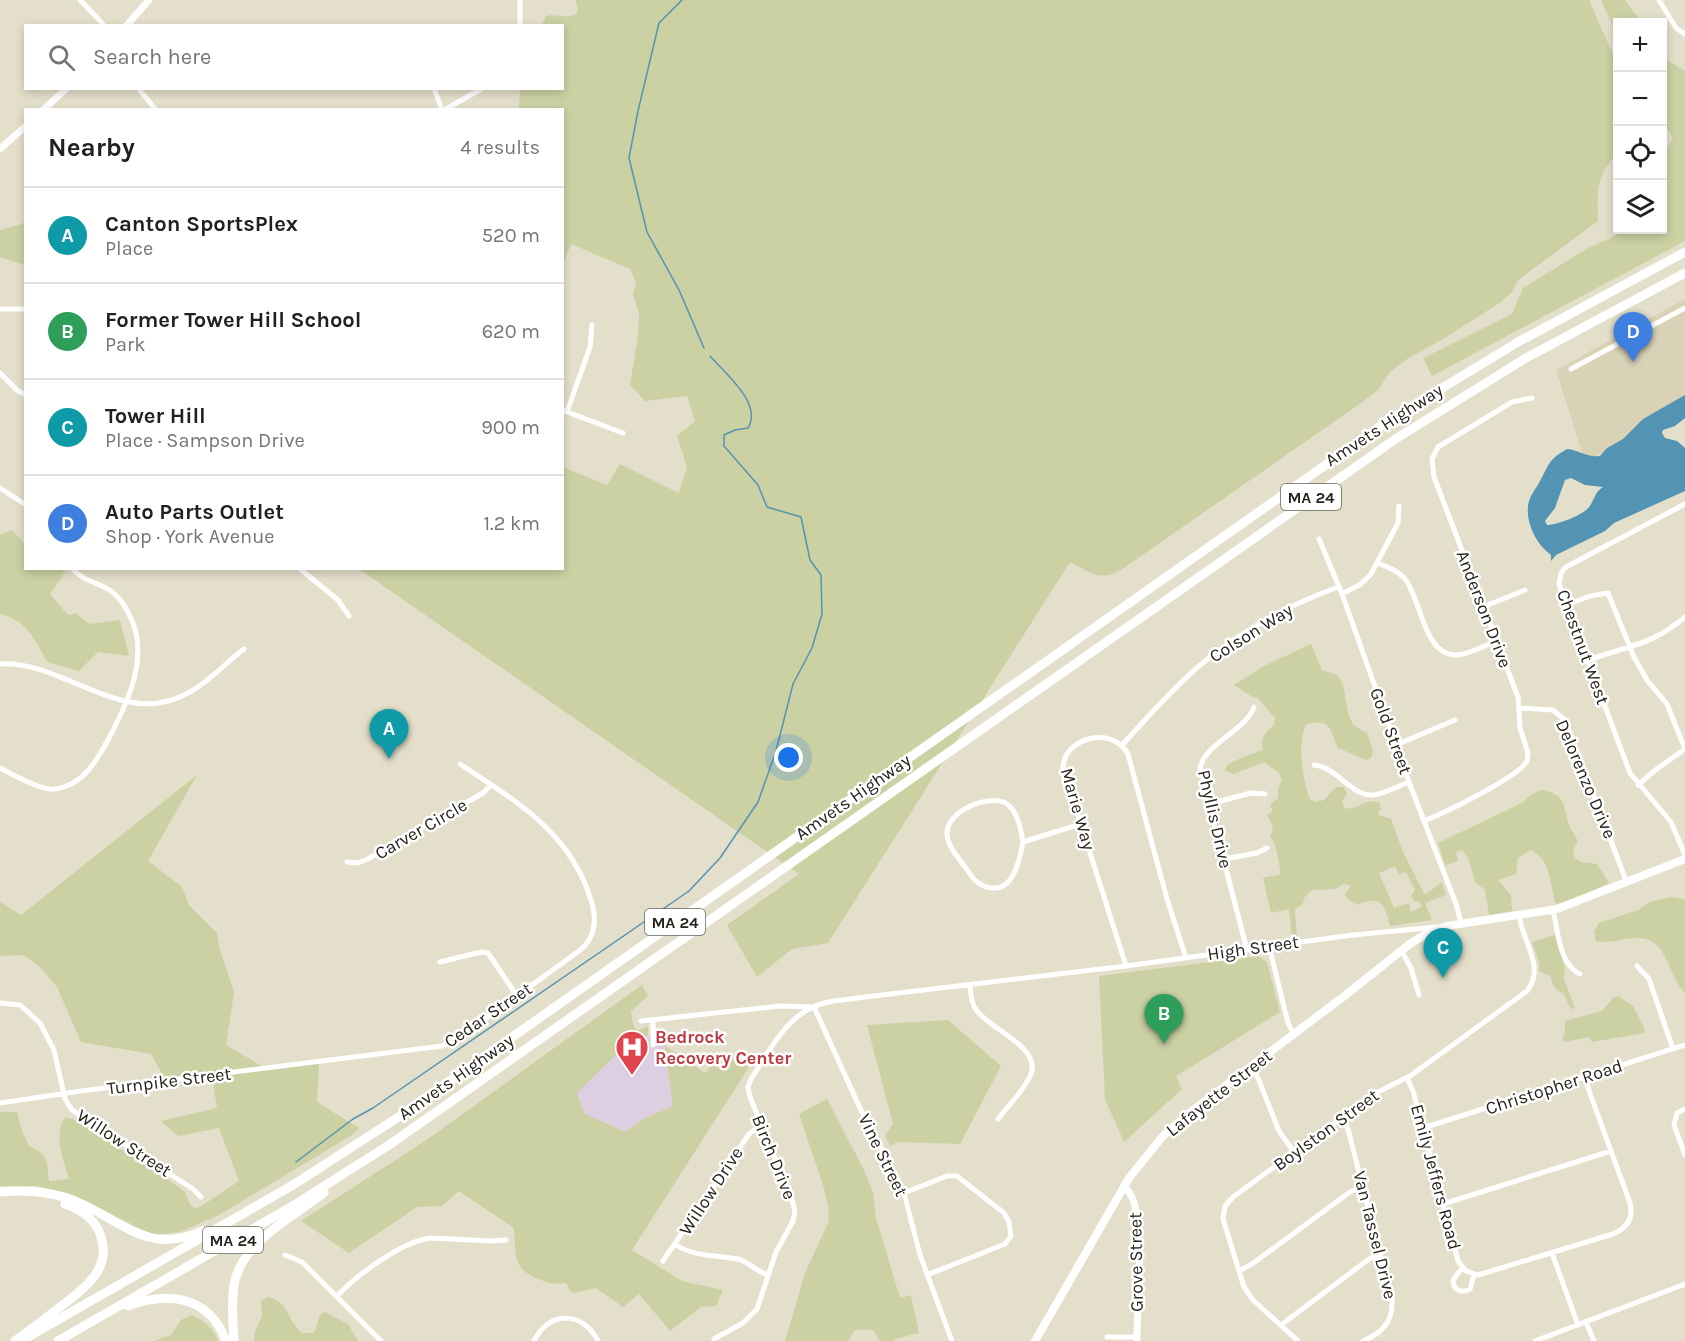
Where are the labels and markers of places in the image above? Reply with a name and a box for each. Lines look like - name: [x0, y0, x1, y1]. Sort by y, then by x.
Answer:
- pin: D: [1614, 312, 1652, 362]
- pin: A: [370, 710, 408, 759]
- pin: C: [1424, 928, 1462, 978]
- pin: B: [1144, 994, 1184, 1044]
- place label: Bedrock Recovery Center: [655, 1026, 791, 1069]
- hospital icon: Bedrock Recovery Center: [614, 1029, 650, 1076]

